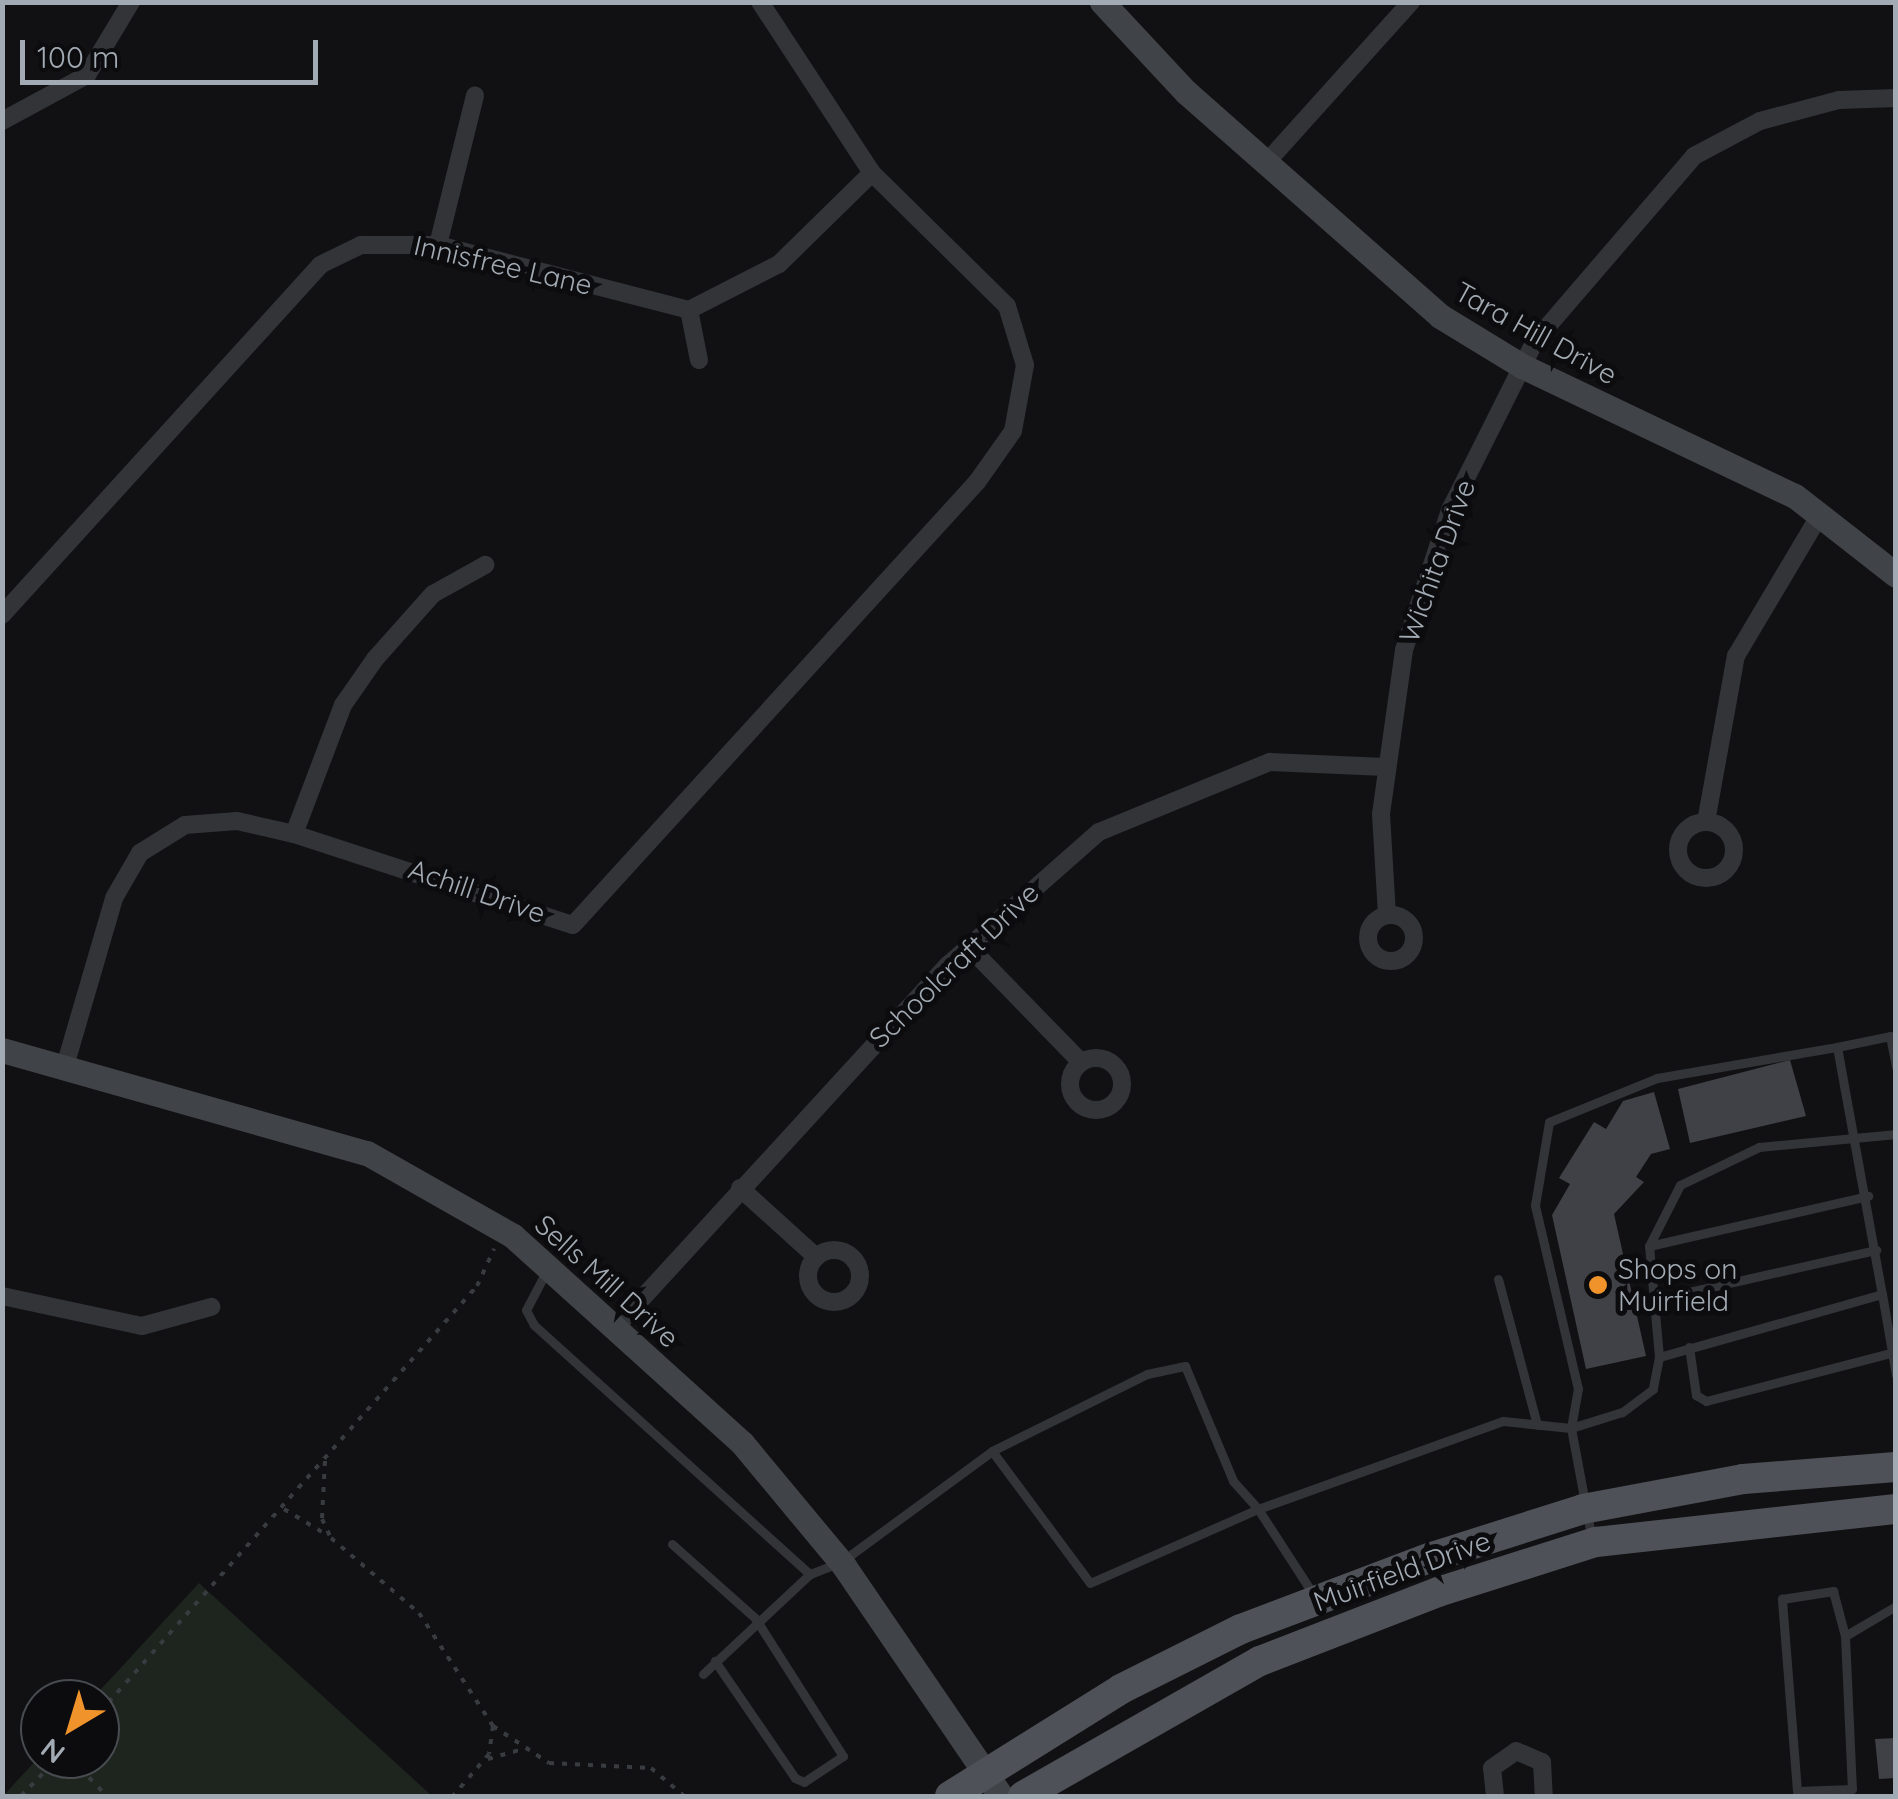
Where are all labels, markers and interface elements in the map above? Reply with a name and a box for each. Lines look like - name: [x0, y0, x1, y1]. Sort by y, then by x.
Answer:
- scale bar: [25, 20, 322, 82]
- text: 100 m: [37, 38, 119, 76]
- street label: Innisfree Lane: [411, 228, 595, 302]
- street label: Tara Hill Drive: [1449, 275, 1623, 391]
- street label: Wichita Drive: [1392, 475, 1482, 647]
- street label: Achill Drive: [404, 852, 550, 930]
- street label: Schoolcraft Drive: [862, 876, 1046, 1054]
- street label: Sells Mill Drive: [528, 1208, 686, 1354]
- place label: Shops on Muirfield: [1618, 1252, 1737, 1318]
- marker: Shops on Muirfield: [1587, 1274, 1609, 1296]
- street label: Muirfield Drive: [1309, 1523, 1495, 1619]
- north arrow: [20, 1679, 120, 1779]
- text: N: [34, 1731, 71, 1772]

